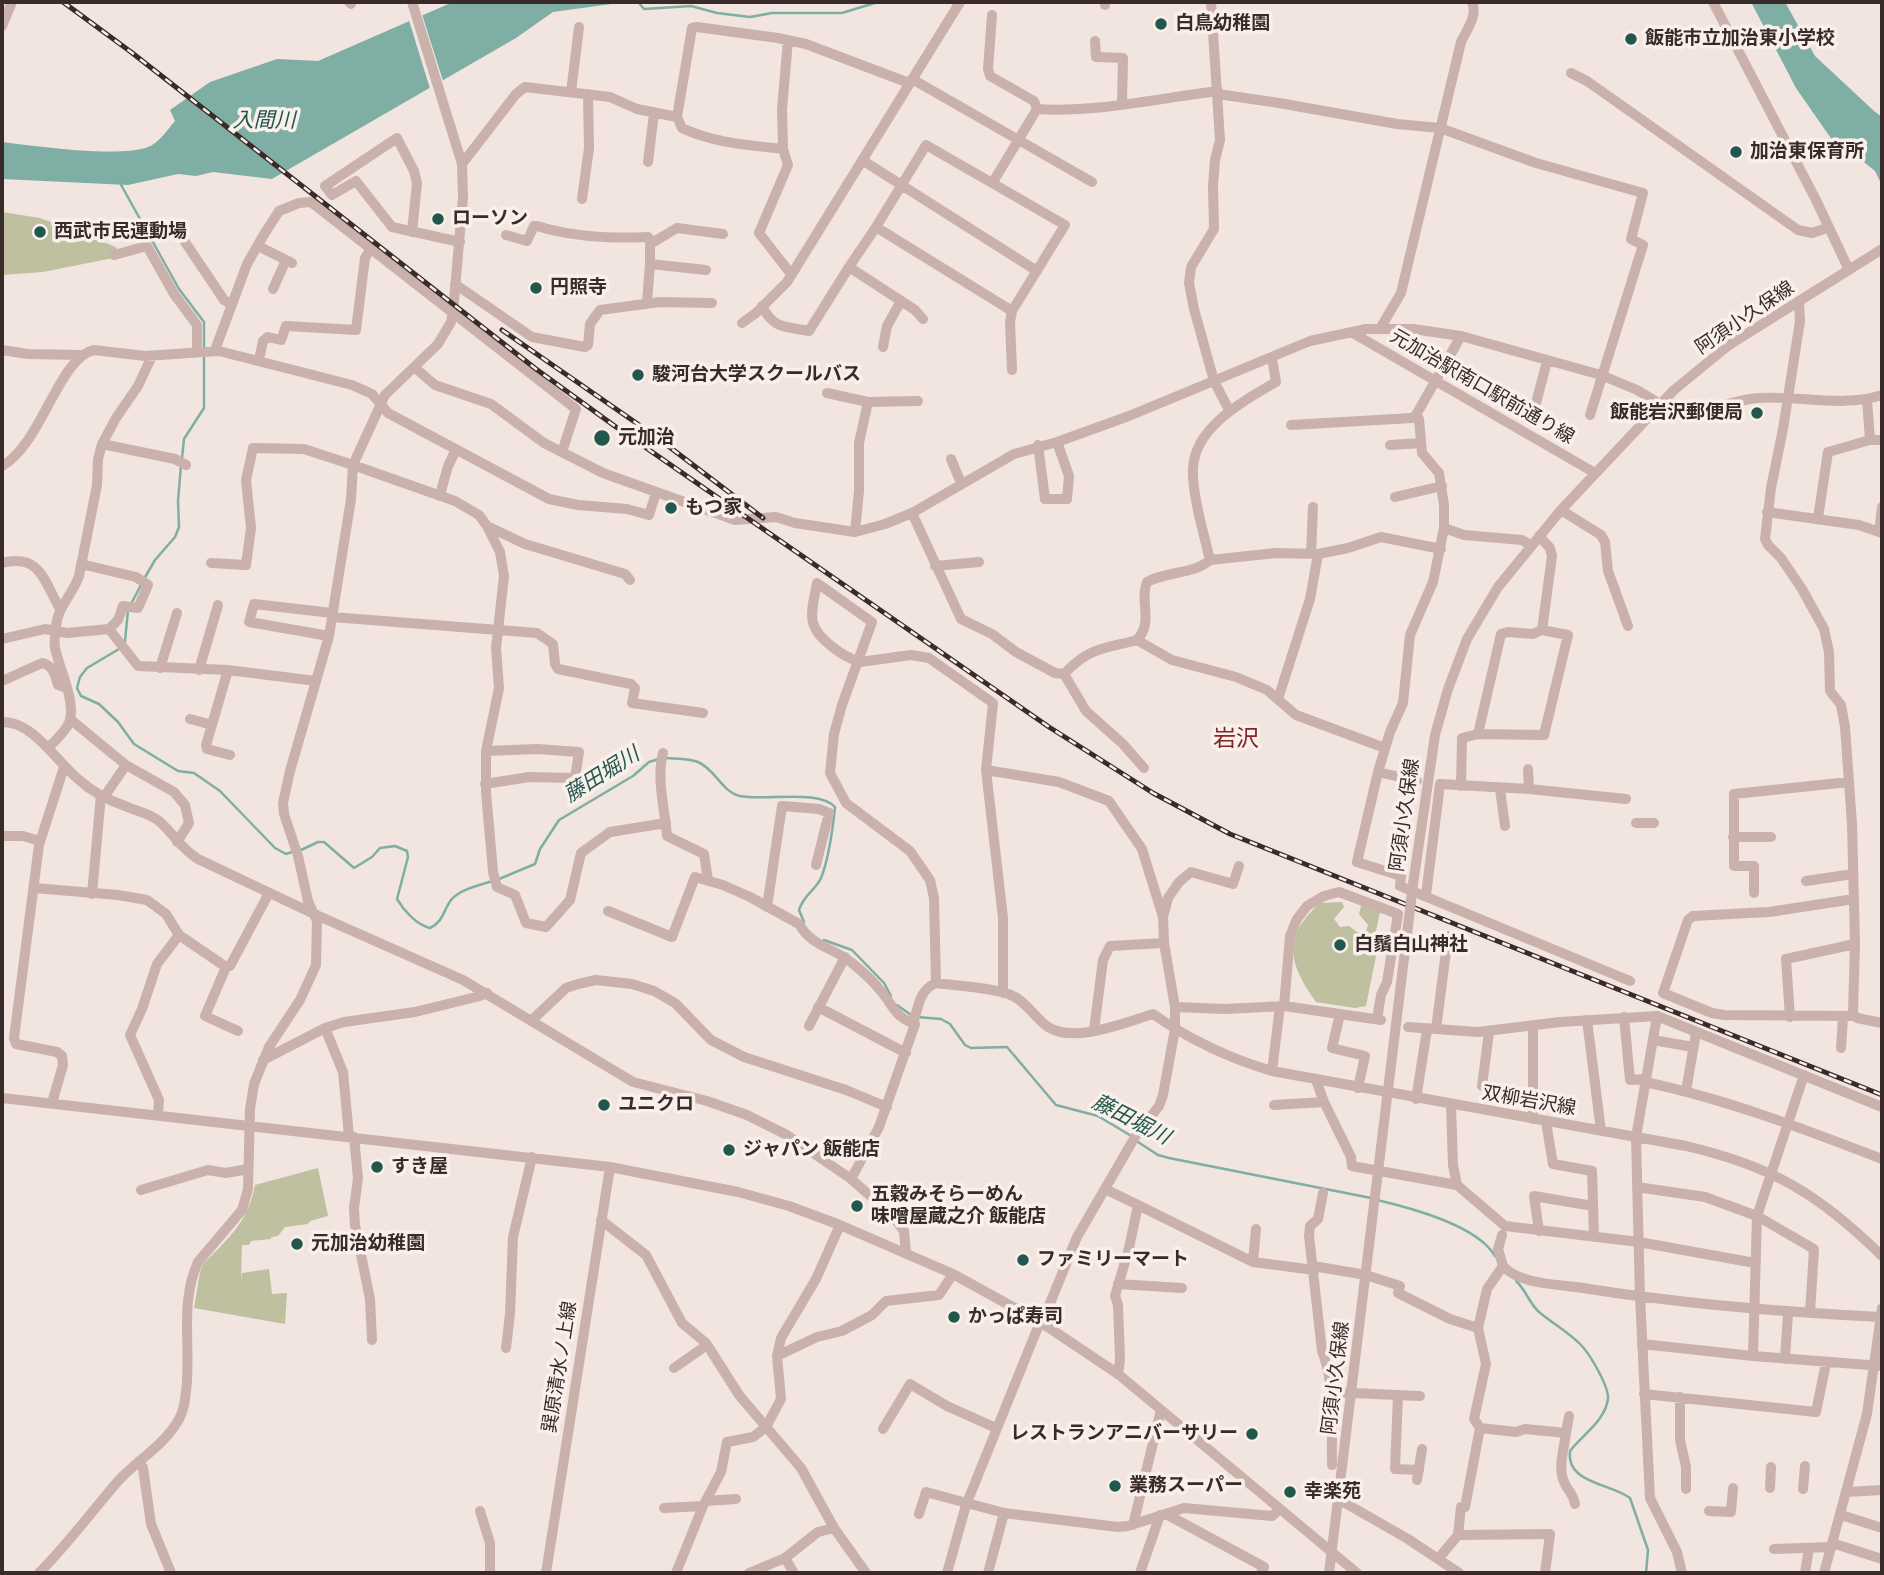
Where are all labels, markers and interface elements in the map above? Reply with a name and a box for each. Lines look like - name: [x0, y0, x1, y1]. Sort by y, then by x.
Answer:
- place label: 白鳥幼稚園: [1175, 13, 1270, 35]
- marker: 白鳥幼稚園: [1153, 16, 1169, 32]
- place label: 飯能市立加治東小学校: [1645, 28, 1835, 50]
- marker: 飯能市立加治東小学校: [1623, 31, 1639, 47]
- water label: 入間川: [233, 108, 295, 134]
- place label: 加治東保育所: [1750, 141, 1864, 163]
- marker: 加治東保育所: [1728, 144, 1744, 160]
- place label: ローソン: [452, 208, 528, 230]
- marker: ローソン: [430, 211, 446, 227]
- place label: 西武市民運動場: [54, 221, 187, 243]
- marker: 西武市民運動場: [32, 224, 48, 240]
- place label: 円照寺: [550, 277, 607, 299]
- street label: 阿須小久保線: [1691, 277, 1799, 359]
- marker: 円照寺: [528, 280, 544, 296]
- street label: 元加治駅南口駅前通り線: [1386, 325, 1578, 449]
- place label: 駿河台大学スクールバス: [652, 364, 861, 386]
- marker: 駿河台大学スクールバス: [630, 367, 646, 383]
- place label: 飯能岩沢郵便局: [1610, 402, 1743, 424]
- marker: 飯能岩沢郵便局: [1749, 405, 1765, 421]
- place label: 元加治: [618, 427, 675, 449]
- marker: 元加治: [592, 428, 612, 448]
- place label: もつ家: [685, 497, 742, 519]
- marker: もつ家: [663, 500, 679, 516]
- district label: 岩沢: [1213, 725, 1259, 753]
- water label: 藤田堀川: [560, 742, 644, 808]
- street label: 阿須小久保線: [1386, 757, 1424, 873]
- place label: 白鬚白山神社: [1354, 934, 1468, 956]
- marker: 白鬚白山神社: [1332, 937, 1348, 953]
- street label: 双柳岩沢線: [1480, 1082, 1578, 1120]
- water label: 藤田堀川: [1088, 1090, 1174, 1150]
- place label: ユニクロ: [618, 1094, 694, 1116]
- marker: ユニクロ: [596, 1097, 612, 1113]
- place label: ジャパン 飯能店: [743, 1139, 880, 1161]
- marker: ジャパン 飯能店: [721, 1142, 737, 1158]
- place label: すき屋: [391, 1156, 448, 1178]
- marker: すき屋: [369, 1159, 385, 1175]
- place label: 五穀みそらーめん 味噌屋蔵之介 飯能店: [871, 1184, 1046, 1228]
- marker: 五穀みそらーめん 味噌屋蔵之介 飯能店: [849, 1198, 865, 1214]
- place label: 元加治幼稚園: [311, 1233, 425, 1255]
- marker: 元加治幼稚園: [289, 1236, 305, 1252]
- place label: ファミリーマート: [1037, 1249, 1189, 1271]
- marker: ファミリーマート: [1015, 1252, 1031, 1268]
- street label: 巽原清水ノ上線: [538, 1300, 582, 1434]
- place label: かっぱ寿司: [968, 1306, 1063, 1328]
- marker: かっぱ寿司: [946, 1309, 962, 1325]
- street label: 阿須小久保線: [1318, 1320, 1354, 1436]
- place label: レストランアニバーサリー: [1010, 1423, 1238, 1445]
- marker: レストランアニバーサリー: [1244, 1426, 1260, 1442]
- place label: 業務スーパー: [1129, 1475, 1243, 1497]
- marker: 業務スーパー: [1107, 1478, 1123, 1494]
- place label: 幸楽苑: [1304, 1481, 1361, 1503]
- marker: 幸楽苑: [1282, 1484, 1298, 1500]

